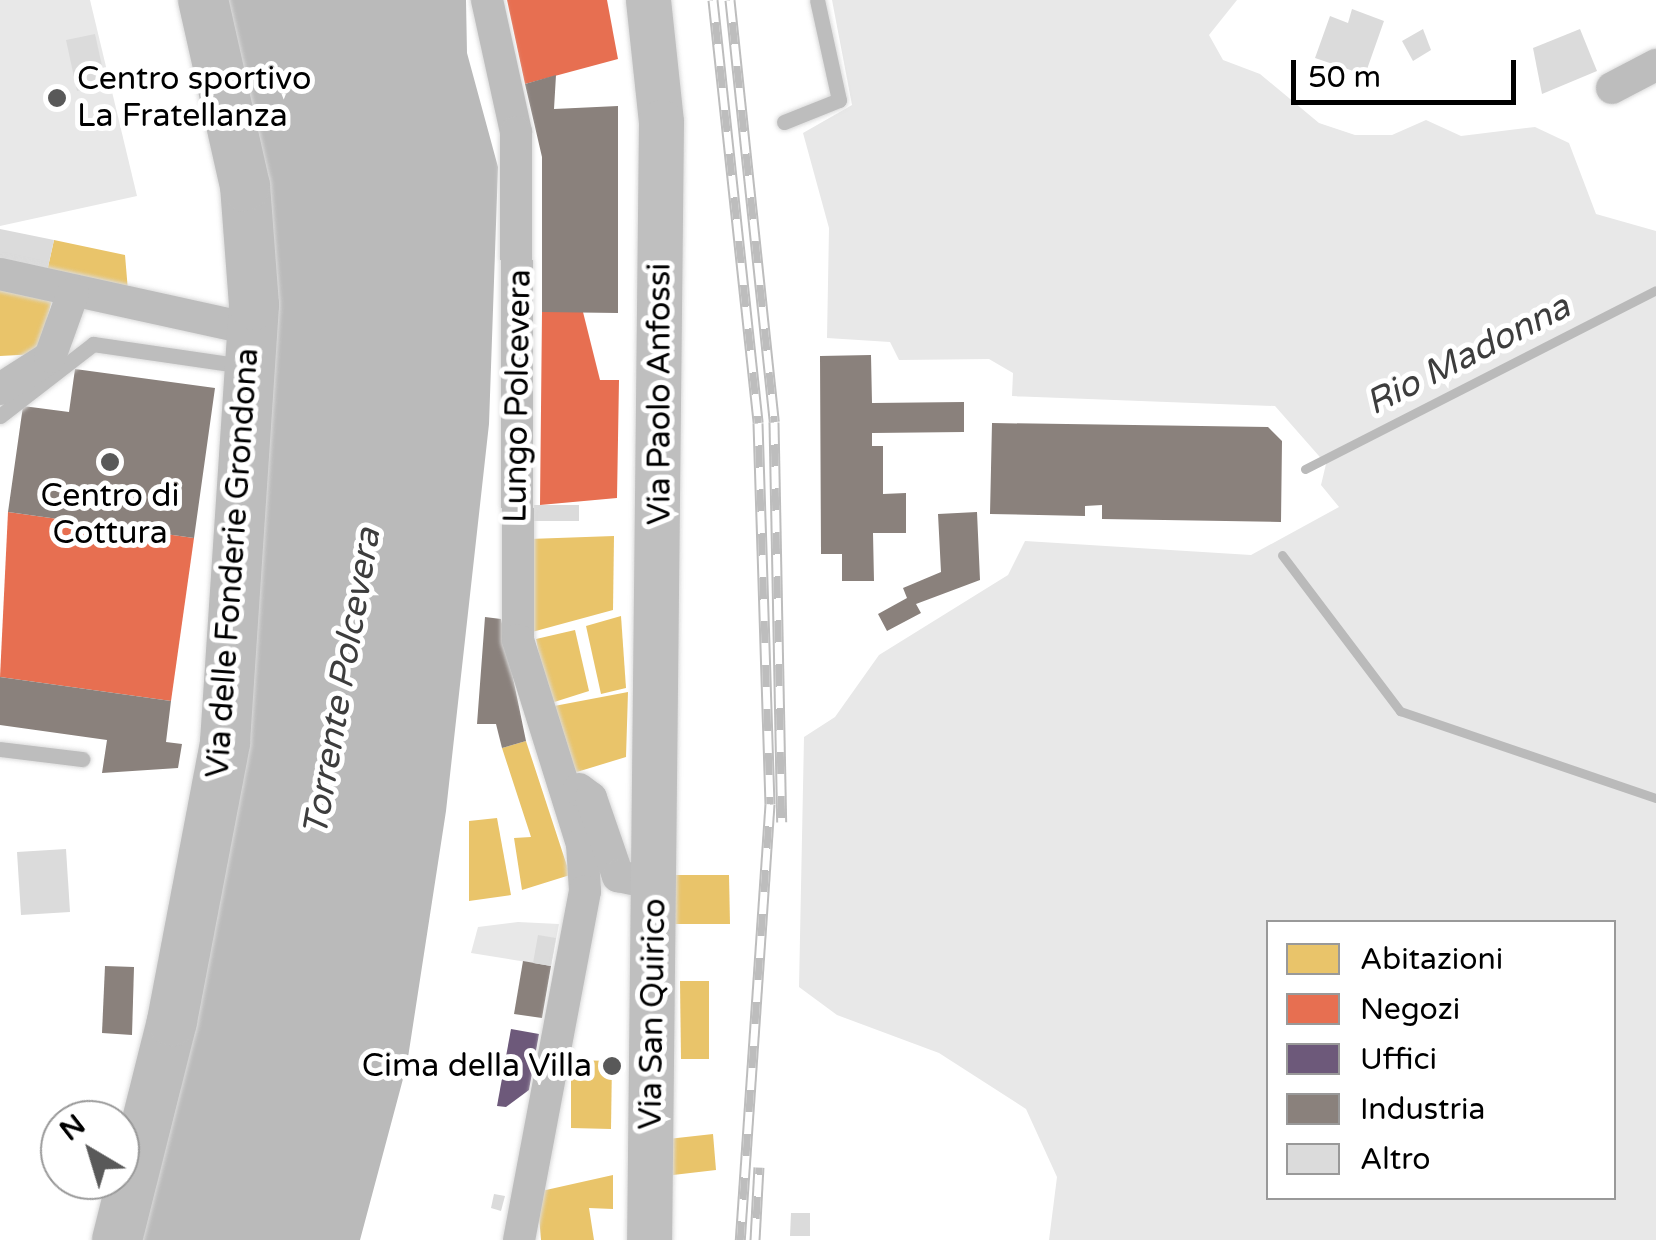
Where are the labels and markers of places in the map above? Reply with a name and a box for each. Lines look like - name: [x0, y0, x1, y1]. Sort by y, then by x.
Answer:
- place label: Centro sportivo La Fratellanza: [77, 61, 311, 136]
- marker: Centro sportivo La Fratellanza: [46, 87, 68, 109]
- marker: Centro di Cottura: [99, 451, 121, 473]
- place label: Centro di Cottura: [41, 478, 179, 553]
- place label: Cima della Villa: [362, 1047, 592, 1085]
- marker: Cima della Villa: [601, 1055, 623, 1077]

